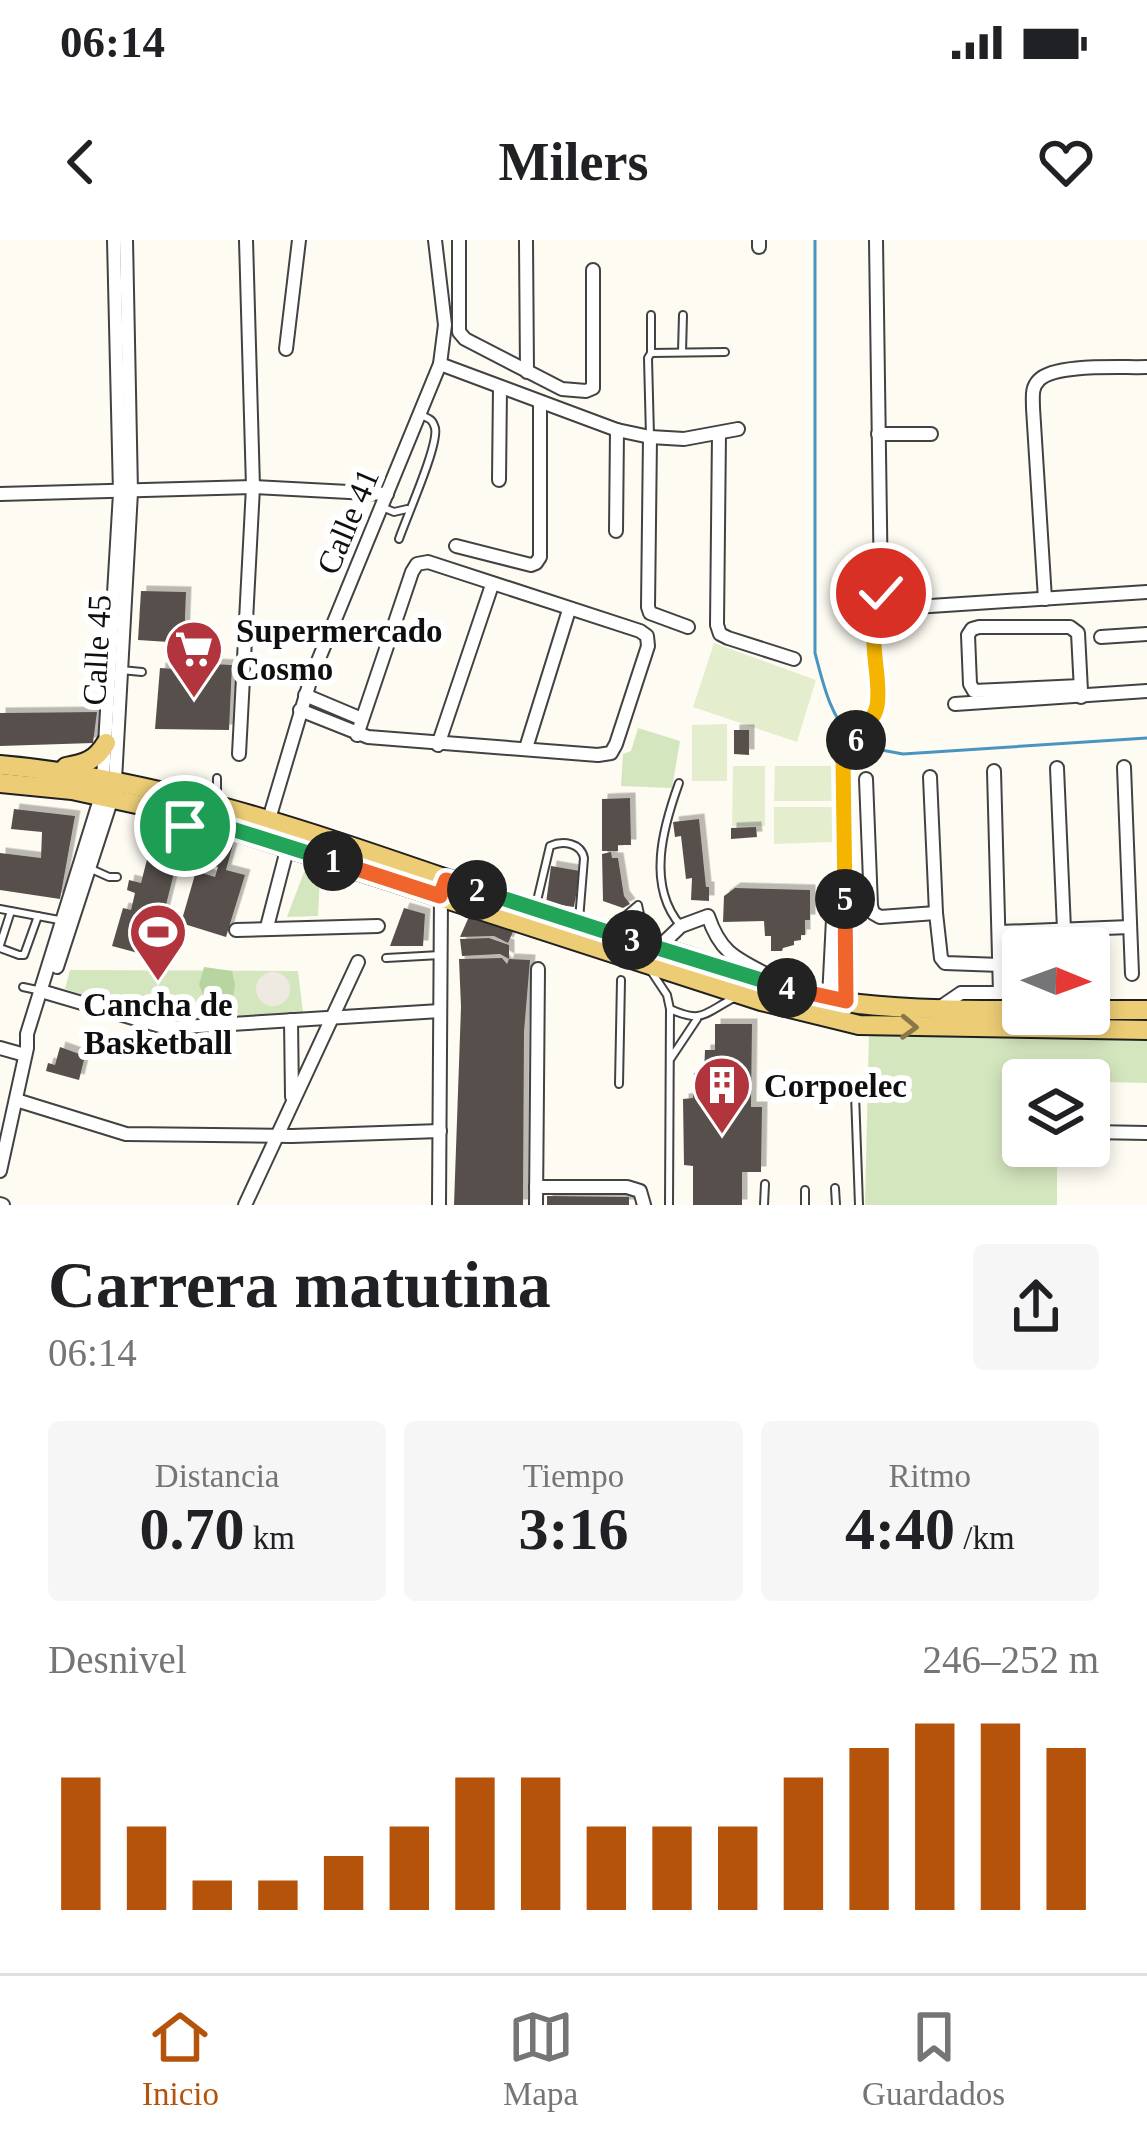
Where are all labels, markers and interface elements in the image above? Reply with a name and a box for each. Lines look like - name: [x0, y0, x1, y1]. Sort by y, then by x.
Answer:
- text: 06:14: [60, 17, 165, 67]
- icon: back: [48, 129, 114, 195]
- icon: heart: [1033, 129, 1099, 195]
- text: Milers: [499, 132, 648, 192]
- street label: Calle 41: [310, 463, 386, 579]
- pin: [830, 542, 932, 644]
- icon: check: [848, 560, 914, 626]
- street label: Calle 45: [76, 594, 118, 706]
- place label: Supermercado Cosmo: [236, 613, 443, 687]
- supermarket icon: Supermercado Cosmo: [163, 618, 225, 700]
- pin: 6: [826, 710, 886, 770]
- text: 6: [848, 722, 864, 758]
- pin: [134, 775, 236, 877]
- icon: arrive: [152, 793, 218, 859]
- pin: 1: [303, 831, 363, 891]
- text: 1: [325, 843, 341, 879]
- pin: 2: [447, 860, 507, 920]
- pin: 5: [815, 869, 875, 929]
- text: 2: [469, 872, 485, 908]
- text: 5: [837, 881, 853, 917]
- sports icon: Cancha de Basketball: [127, 901, 189, 983]
- pin: 3: [602, 910, 662, 970]
- text: 3: [624, 922, 640, 958]
- north arrow: [1002, 927, 1110, 1035]
- map controls: [1002, 927, 1110, 1167]
- pin: 4: [757, 958, 817, 1018]
- text: 4: [779, 970, 795, 1006]
- place label: Cancha de Basketball: [83, 987, 233, 1061]
- one-way arrow: [900, 1014, 919, 1040]
- building icon: Corpoelec: [691, 1054, 753, 1136]
- button: layers: [1002, 1059, 1110, 1167]
- place label: Corpoelec: [764, 1068, 907, 1104]
- button: share: [973, 1244, 1099, 1370]
- text: Carrera matutina: [48, 1248, 551, 1321]
- text: 06:14: [48, 1331, 137, 1374]
- text: Distancia: [155, 1458, 279, 1494]
- text: Tiempo: [523, 1458, 624, 1494]
- text: Ritmo: [889, 1458, 971, 1494]
- text: 0.70: [139, 1496, 244, 1562]
- text: 3:16: [519, 1496, 628, 1562]
- text: 4:40: [845, 1496, 955, 1562]
- text: km: [244, 1520, 295, 1556]
- text: /km: [955, 1520, 1015, 1556]
- text: Desnivel: [48, 1638, 187, 1681]
- text: 246–252 m: [922, 1638, 1099, 1681]
- tab: Inicio: [142, 2004, 219, 2113]
- tab: Mapa: [503, 2004, 578, 2113]
- tab: Guardados: [862, 2004, 1005, 2113]

